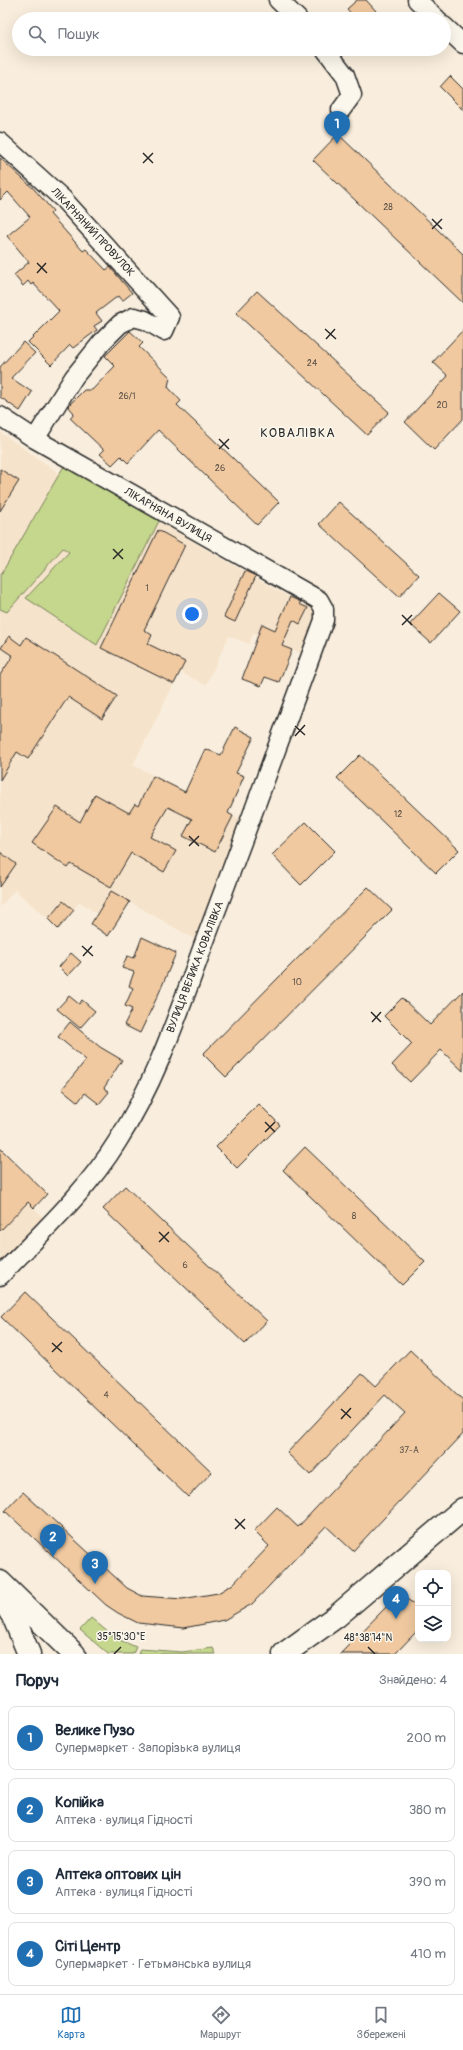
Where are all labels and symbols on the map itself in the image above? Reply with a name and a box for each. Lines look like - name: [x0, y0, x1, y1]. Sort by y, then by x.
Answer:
- pin: 1: [324, 111, 350, 144]
- street label: ЛІКАРНЯНИЙ ПРОВУЛОК: [48, 184, 137, 279]
- house number: 28: [383, 202, 393, 213]
- house number: 24: [307, 358, 318, 369]
- house number: 26/1: [118, 391, 136, 402]
- house number: 20: [436, 400, 448, 411]
- district label: КОВАЛІВКА: [260, 425, 336, 441]
- house number: 26: [215, 463, 225, 474]
- street label: ЛІКАРНЯНА ВУЛИЦЯ: [121, 484, 214, 545]
- house number: 1: [145, 583, 149, 594]
- your location: [182, 604, 202, 624]
- house number: 12: [394, 809, 402, 820]
- street label: ВУЛИЦЯ ВЕЛИКА КОВАЛІВКА: [164, 899, 226, 1035]
- house number: 10: [292, 977, 302, 988]
- house number: 8: [352, 1211, 357, 1222]
- house number: 6: [182, 1260, 188, 1271]
- house number: 4: [103, 1390, 109, 1401]
- house number: 37-А: [399, 1445, 419, 1456]
- pin: 2: [40, 1524, 66, 1557]
- pin: 3: [82, 1551, 108, 1584]
- pin: 4: [383, 1586, 409, 1619]
- text: 35°15'30"E: [97, 1631, 145, 1643]
- text: 48°38'14"N: [344, 1632, 392, 1644]

